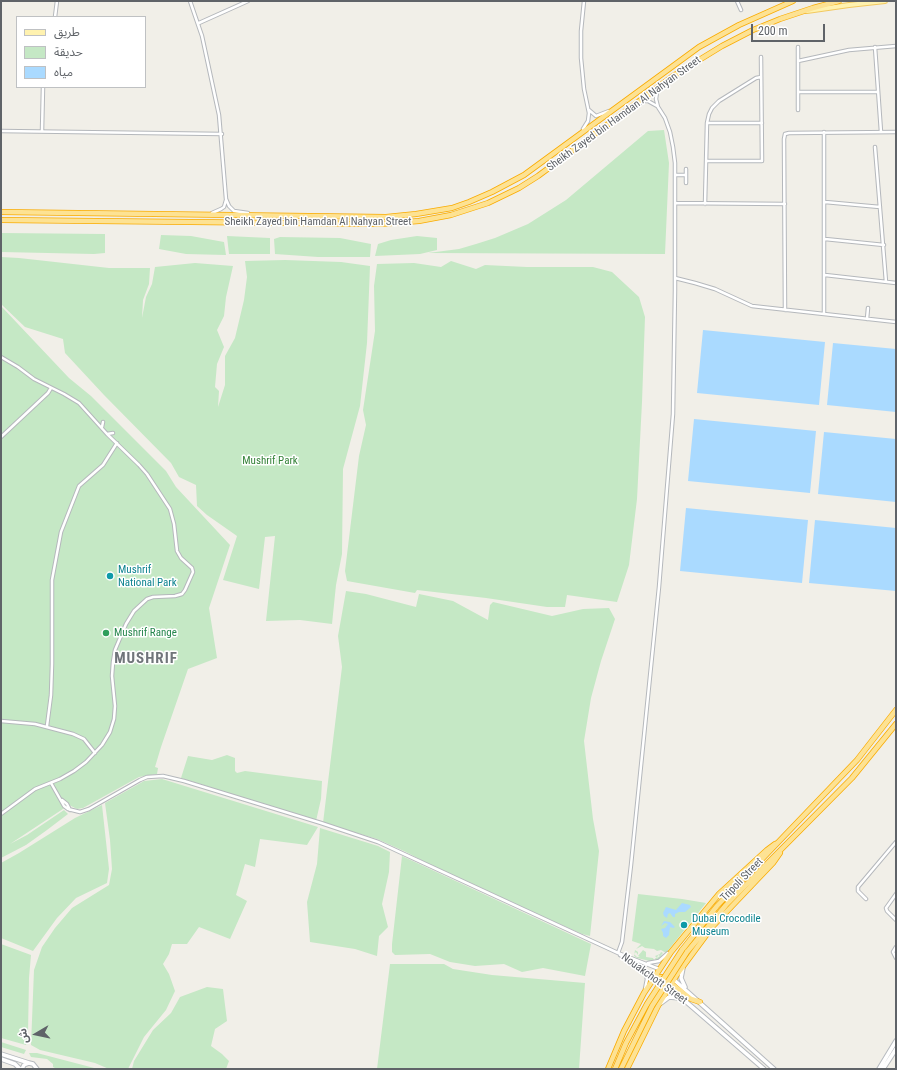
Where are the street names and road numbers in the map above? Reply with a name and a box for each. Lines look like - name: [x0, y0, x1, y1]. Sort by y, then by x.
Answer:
- street label: Sheikh Zayed bin Hamdan Al Nahyan Street: [544, 54, 704, 174]
- street label: Sheikh Zayed bin Hamdan Al Nahyan Street: [224, 215, 412, 229]
- street label: Tripoli Street: [718, 855, 766, 905]
- street label: Nouakchott Street: [618, 951, 690, 1007]

